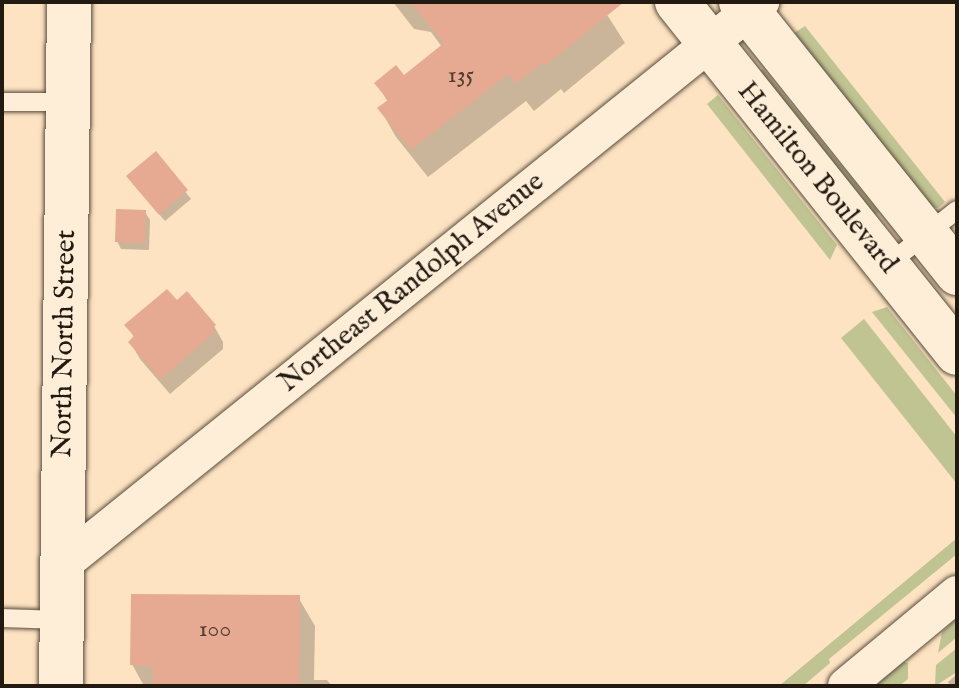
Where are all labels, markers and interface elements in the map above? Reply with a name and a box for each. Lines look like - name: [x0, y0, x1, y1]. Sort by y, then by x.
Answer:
- house number: 135: [448, 62, 474, 90]
- street label: Hamilton Boulevard: [730, 76, 904, 280]
- street label: Northeast Randolph Avenue: [273, 166, 551, 400]
- street label: North North Street: [46, 230, 84, 458]
- house number: 100: [199, 616, 231, 644]

